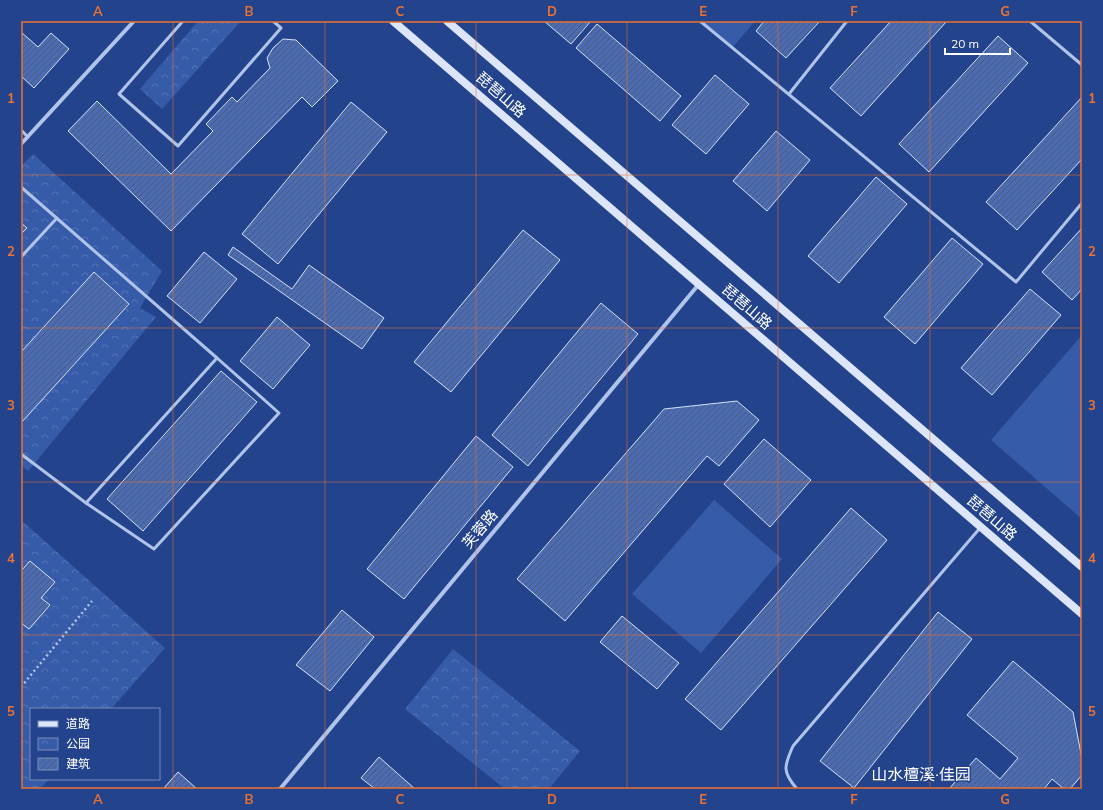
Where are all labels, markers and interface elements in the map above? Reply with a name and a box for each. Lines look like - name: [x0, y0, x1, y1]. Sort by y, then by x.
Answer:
- text: A: [93, 3, 103, 19]
- text: B: [245, 3, 254, 19]
- text: C: [396, 3, 405, 19]
- text: D: [547, 3, 557, 19]
- text: E: [699, 3, 707, 19]
- text: F: [850, 3, 858, 19]
- text: G: [1000, 3, 1010, 19]
- scale bar: [945, 30, 1010, 56]
- text: 20 m: [951, 36, 979, 51]
- street label: 琵琶山路: [472, 68, 530, 121]
- text: 1: [7, 90, 15, 106]
- text: 1: [1088, 90, 1096, 106]
- text: 2: [7, 243, 15, 259]
- text: 2: [1088, 243, 1096, 259]
- street label: 琵琶山路: [718, 280, 776, 333]
- text: 3: [7, 397, 15, 413]
- text: 3: [1088, 397, 1096, 413]
- street label: 琵琶山路: [963, 491, 1021, 544]
- street label: 芙蓉路: [458, 505, 501, 552]
- text: 4: [7, 550, 15, 566]
- text: 4: [1088, 550, 1096, 566]
- text: 5: [7, 703, 15, 719]
- text: 5: [1088, 703, 1096, 719]
- legend: [30, 708, 160, 780]
- text: 道路: [66, 716, 90, 731]
- text: 公园: [66, 736, 90, 751]
- text: 建筑: [66, 756, 90, 771]
- district label: 山水檀溪·佳园: [871, 764, 971, 784]
- text: A: [93, 791, 103, 807]
- text: B: [245, 791, 254, 807]
- text: C: [396, 791, 405, 807]
- text: D: [547, 791, 557, 807]
- text: E: [699, 791, 707, 807]
- text: F: [850, 791, 858, 807]
- text: G: [1000, 791, 1010, 807]

